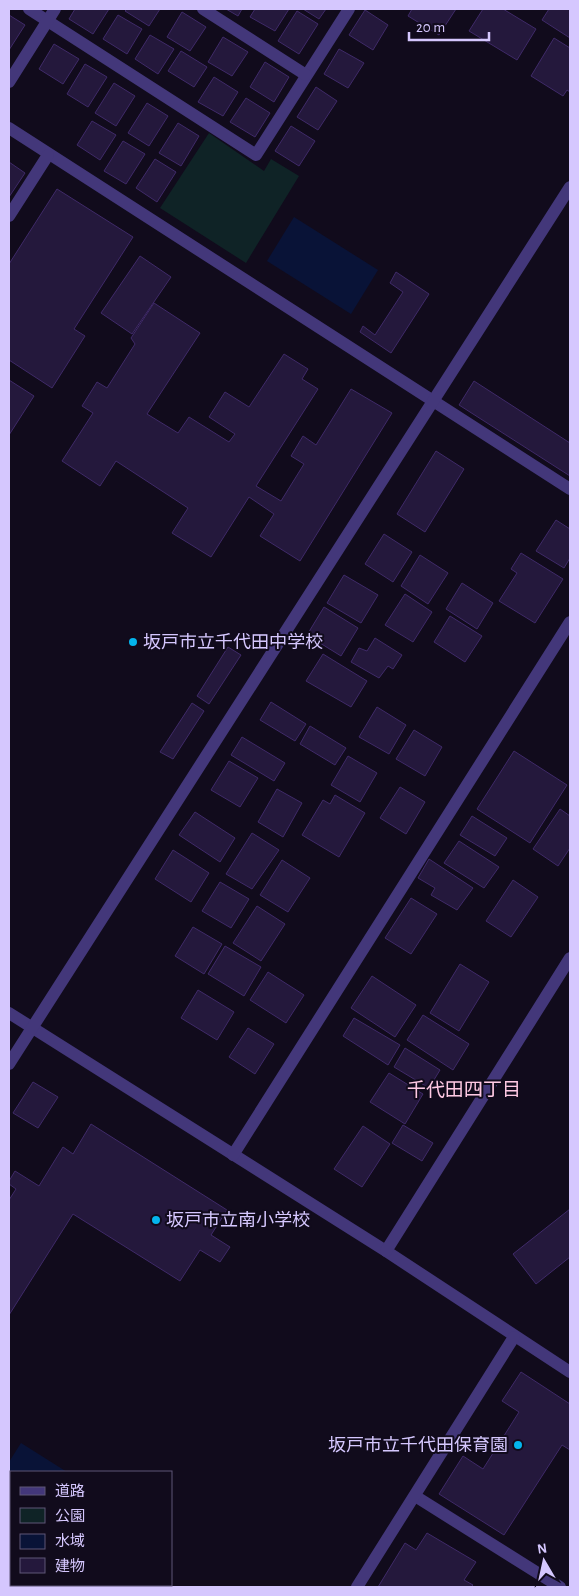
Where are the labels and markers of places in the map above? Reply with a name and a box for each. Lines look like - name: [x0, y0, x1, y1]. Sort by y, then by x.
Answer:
- place label: 坂戸市立千代田中学校: [143, 632, 323, 652]
- marker: 坂戸市立千代田中学校: [127, 636, 139, 648]
- place label: 坂戸市立南小学校: [166, 1210, 310, 1230]
- marker: 坂戸市立南小学校: [150, 1214, 162, 1226]
- place label: 坂戸市立千代田保育園: [328, 1435, 508, 1455]
- marker: 坂戸市立千代田保育園: [512, 1439, 524, 1451]

